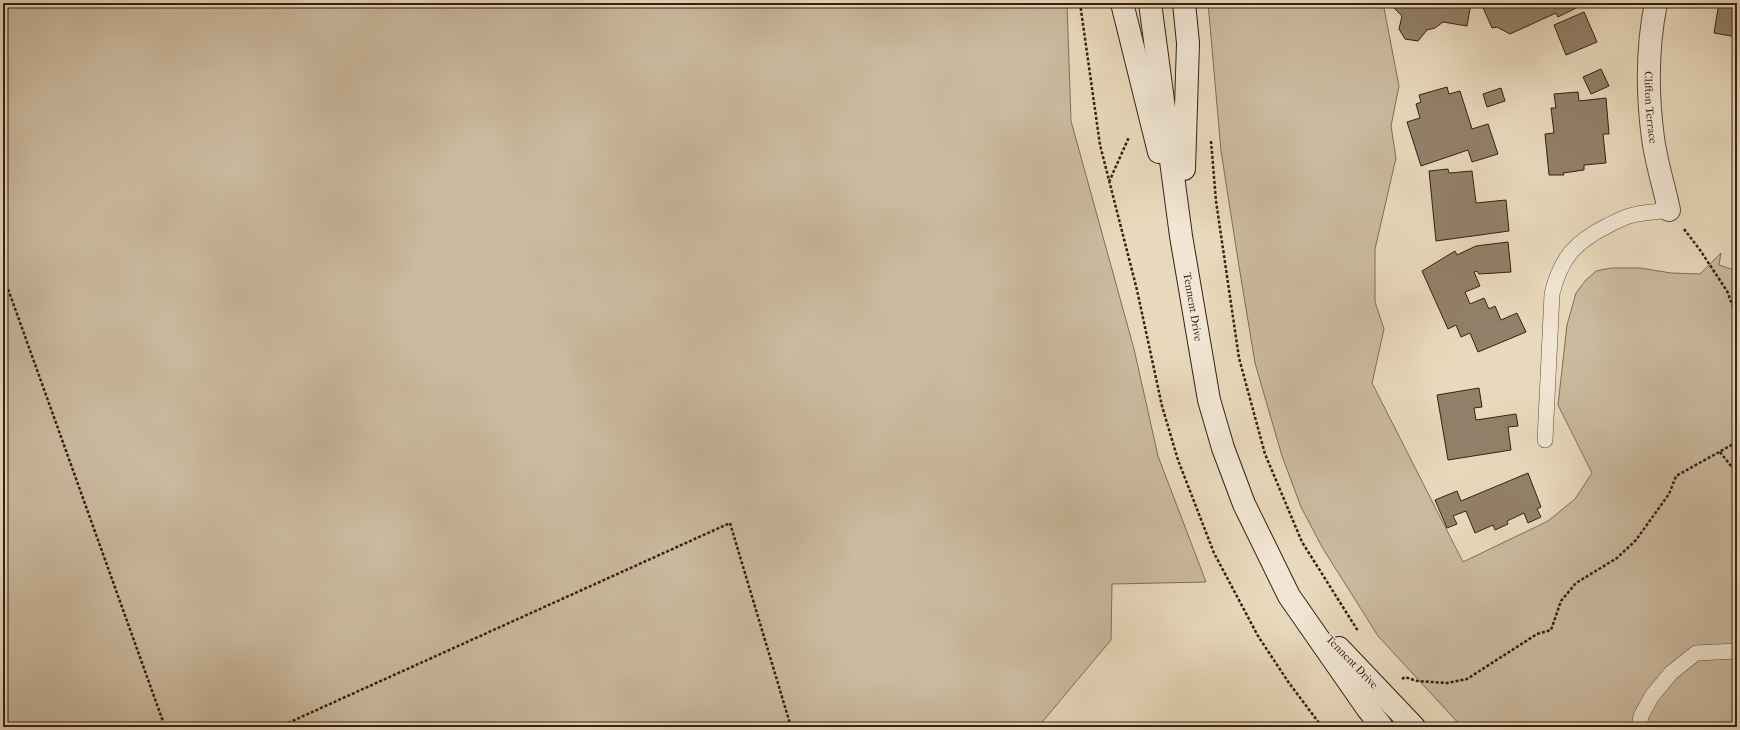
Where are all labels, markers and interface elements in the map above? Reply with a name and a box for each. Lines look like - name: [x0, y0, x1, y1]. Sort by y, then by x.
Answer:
- street label: Clifton Terrace: [1642, 71, 1660, 145]
- street label: Tennent Drive: [1181, 271, 1205, 343]
- street label: Tennent Drive: [1323, 632, 1381, 692]

